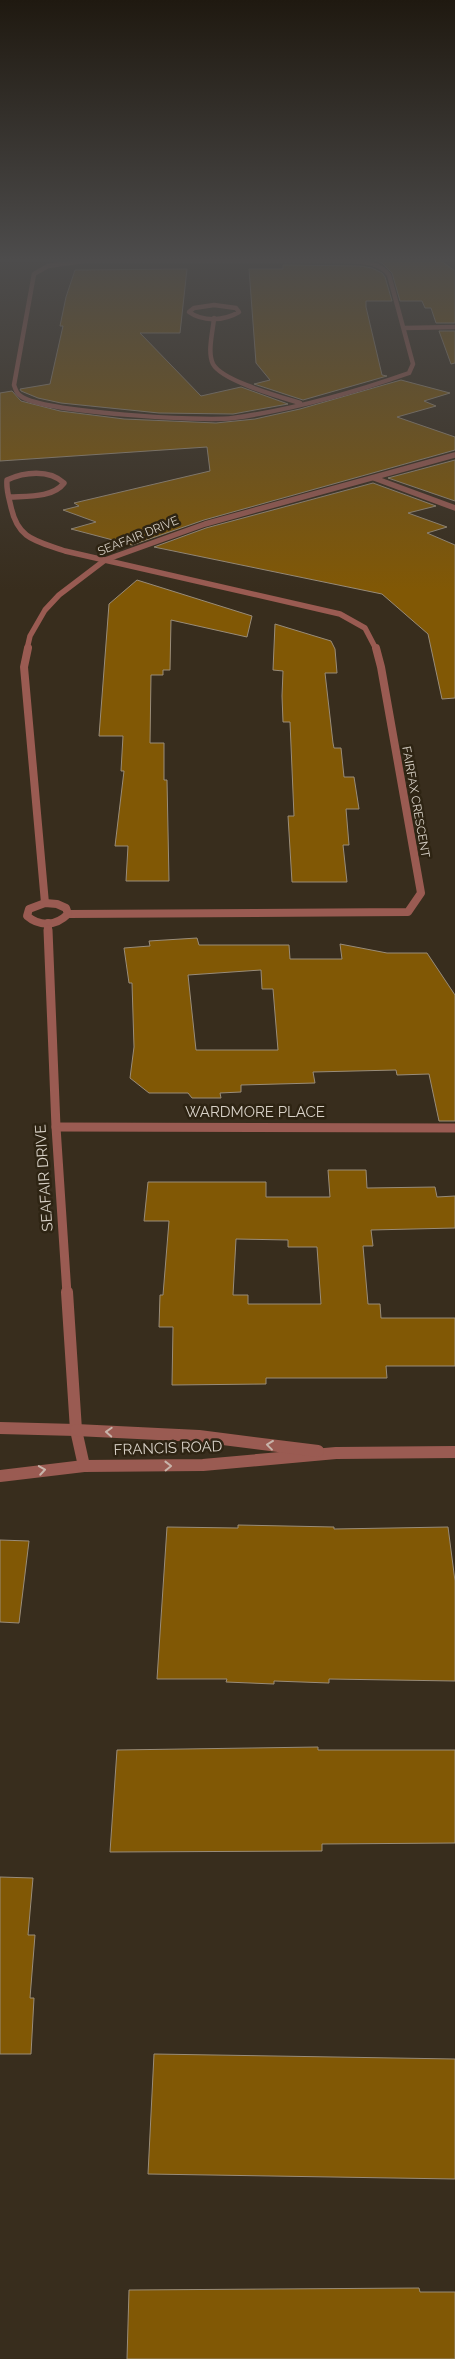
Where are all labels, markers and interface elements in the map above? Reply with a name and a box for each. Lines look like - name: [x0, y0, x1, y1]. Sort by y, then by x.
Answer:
- street label: SEAFAIR DRIVE: [96, 513, 180, 559]
- street label: FAIRFAX CRESCENT: [399, 745, 433, 859]
- street label: WARDMORE PLACE: [185, 1103, 325, 1121]
- street label: SEAFAIR DRIVE: [31, 1124, 57, 1232]
- one-way arrow: [104, 1426, 112, 1437]
- street label: FRANCIS ROAD: [113, 1437, 223, 1459]
- one-way arrow: [266, 1440, 274, 1451]
- one-way arrow: [164, 1461, 172, 1471]
- one-way arrow: [38, 1465, 46, 1476]

